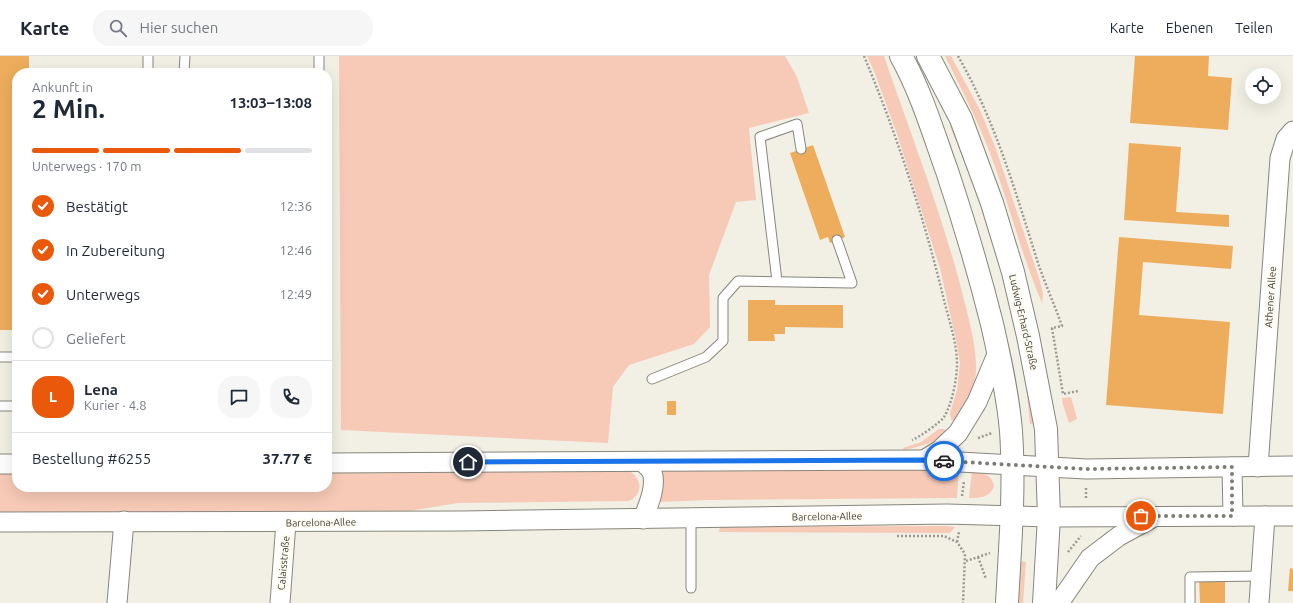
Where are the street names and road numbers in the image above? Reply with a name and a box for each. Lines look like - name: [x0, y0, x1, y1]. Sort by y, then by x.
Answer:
- street label: Athener Allee: [1263, 266, 1278, 328]
- street label: Ludwig-Erhard-Straße: [1007, 273, 1040, 371]
- street label: Barcelona-Allee: [792, 510, 862, 523]
- street label: Barcelona-Allee: [286, 516, 356, 529]
- street label: Calaisstraße: [276, 535, 291, 591]

